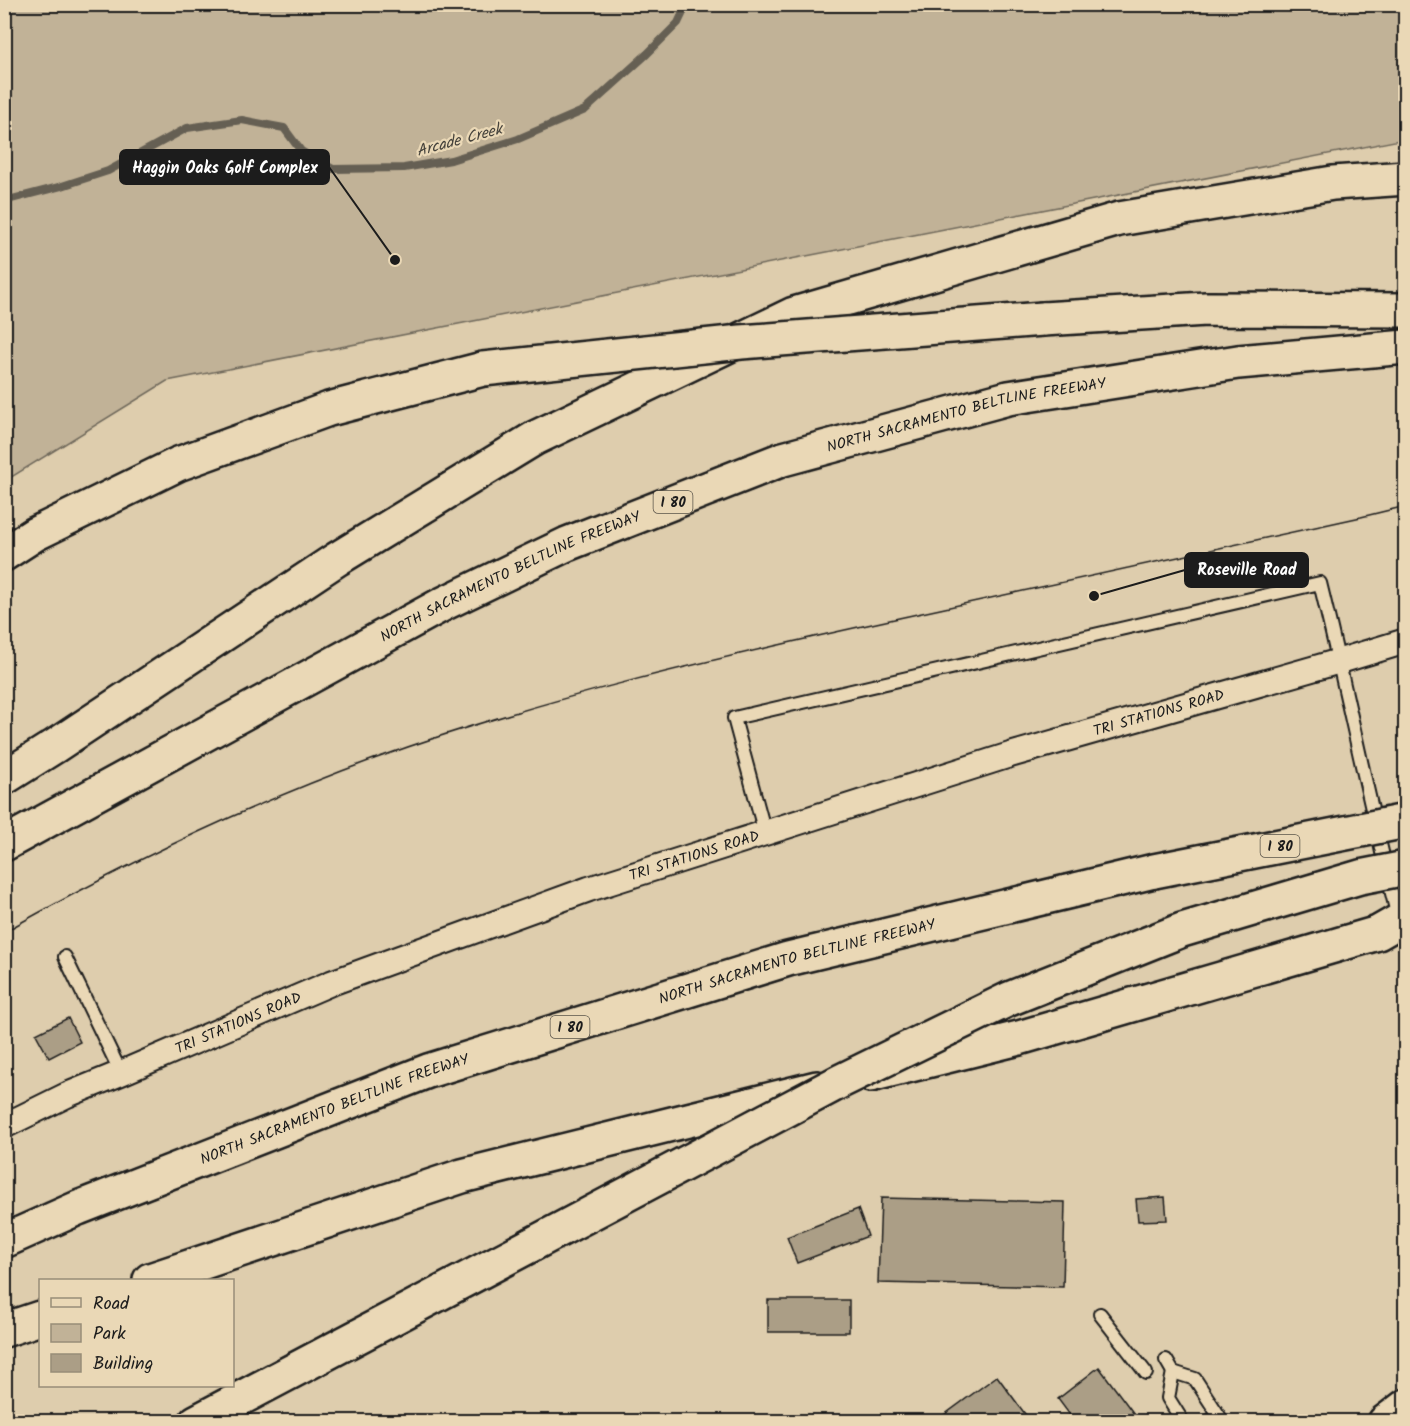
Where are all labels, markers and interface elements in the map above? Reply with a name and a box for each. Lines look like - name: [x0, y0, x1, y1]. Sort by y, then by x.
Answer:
- water label: Arcade Creek: [414, 116, 508, 164]
- callout: Haggin Oaks Golf Complex: [120, 150, 329, 184]
- text: Haggin Oaks Golf Complex: [132, 156, 318, 181]
- street label: NORTH SACRAMENTO BELTLINE FREEWAY: [824, 372, 1109, 460]
- road number: I 80: [654, 491, 692, 513]
- street label: NORTH SACRAMENTO BELTLINE FREEWAY: [376, 505, 646, 649]
- callout: Roseville Road: [1185, 553, 1308, 587]
- text: Roseville Road: [1197, 558, 1297, 583]
- street label: TRI STATIONS ROAD: [1091, 683, 1228, 744]
- street label: TRI STATIONS ROAD: [626, 824, 763, 888]
- road number: I 80: [1260, 835, 1300, 857]
- street label: NORTH SACRAMENTO BELTLINE FREEWAY: [656, 913, 939, 1012]
- street label: TRI STATIONS ROAD: [172, 986, 306, 1061]
- road number: I 80: [550, 1016, 590, 1038]
- street label: NORTH SACRAMENTO BELTLINE FREEWAY: [197, 1048, 474, 1172]
- legend: [39, 1279, 234, 1387]
- text: Road: [93, 1290, 130, 1319]
- text: Park: [93, 1320, 126, 1349]
- text: Building: [93, 1350, 153, 1379]

